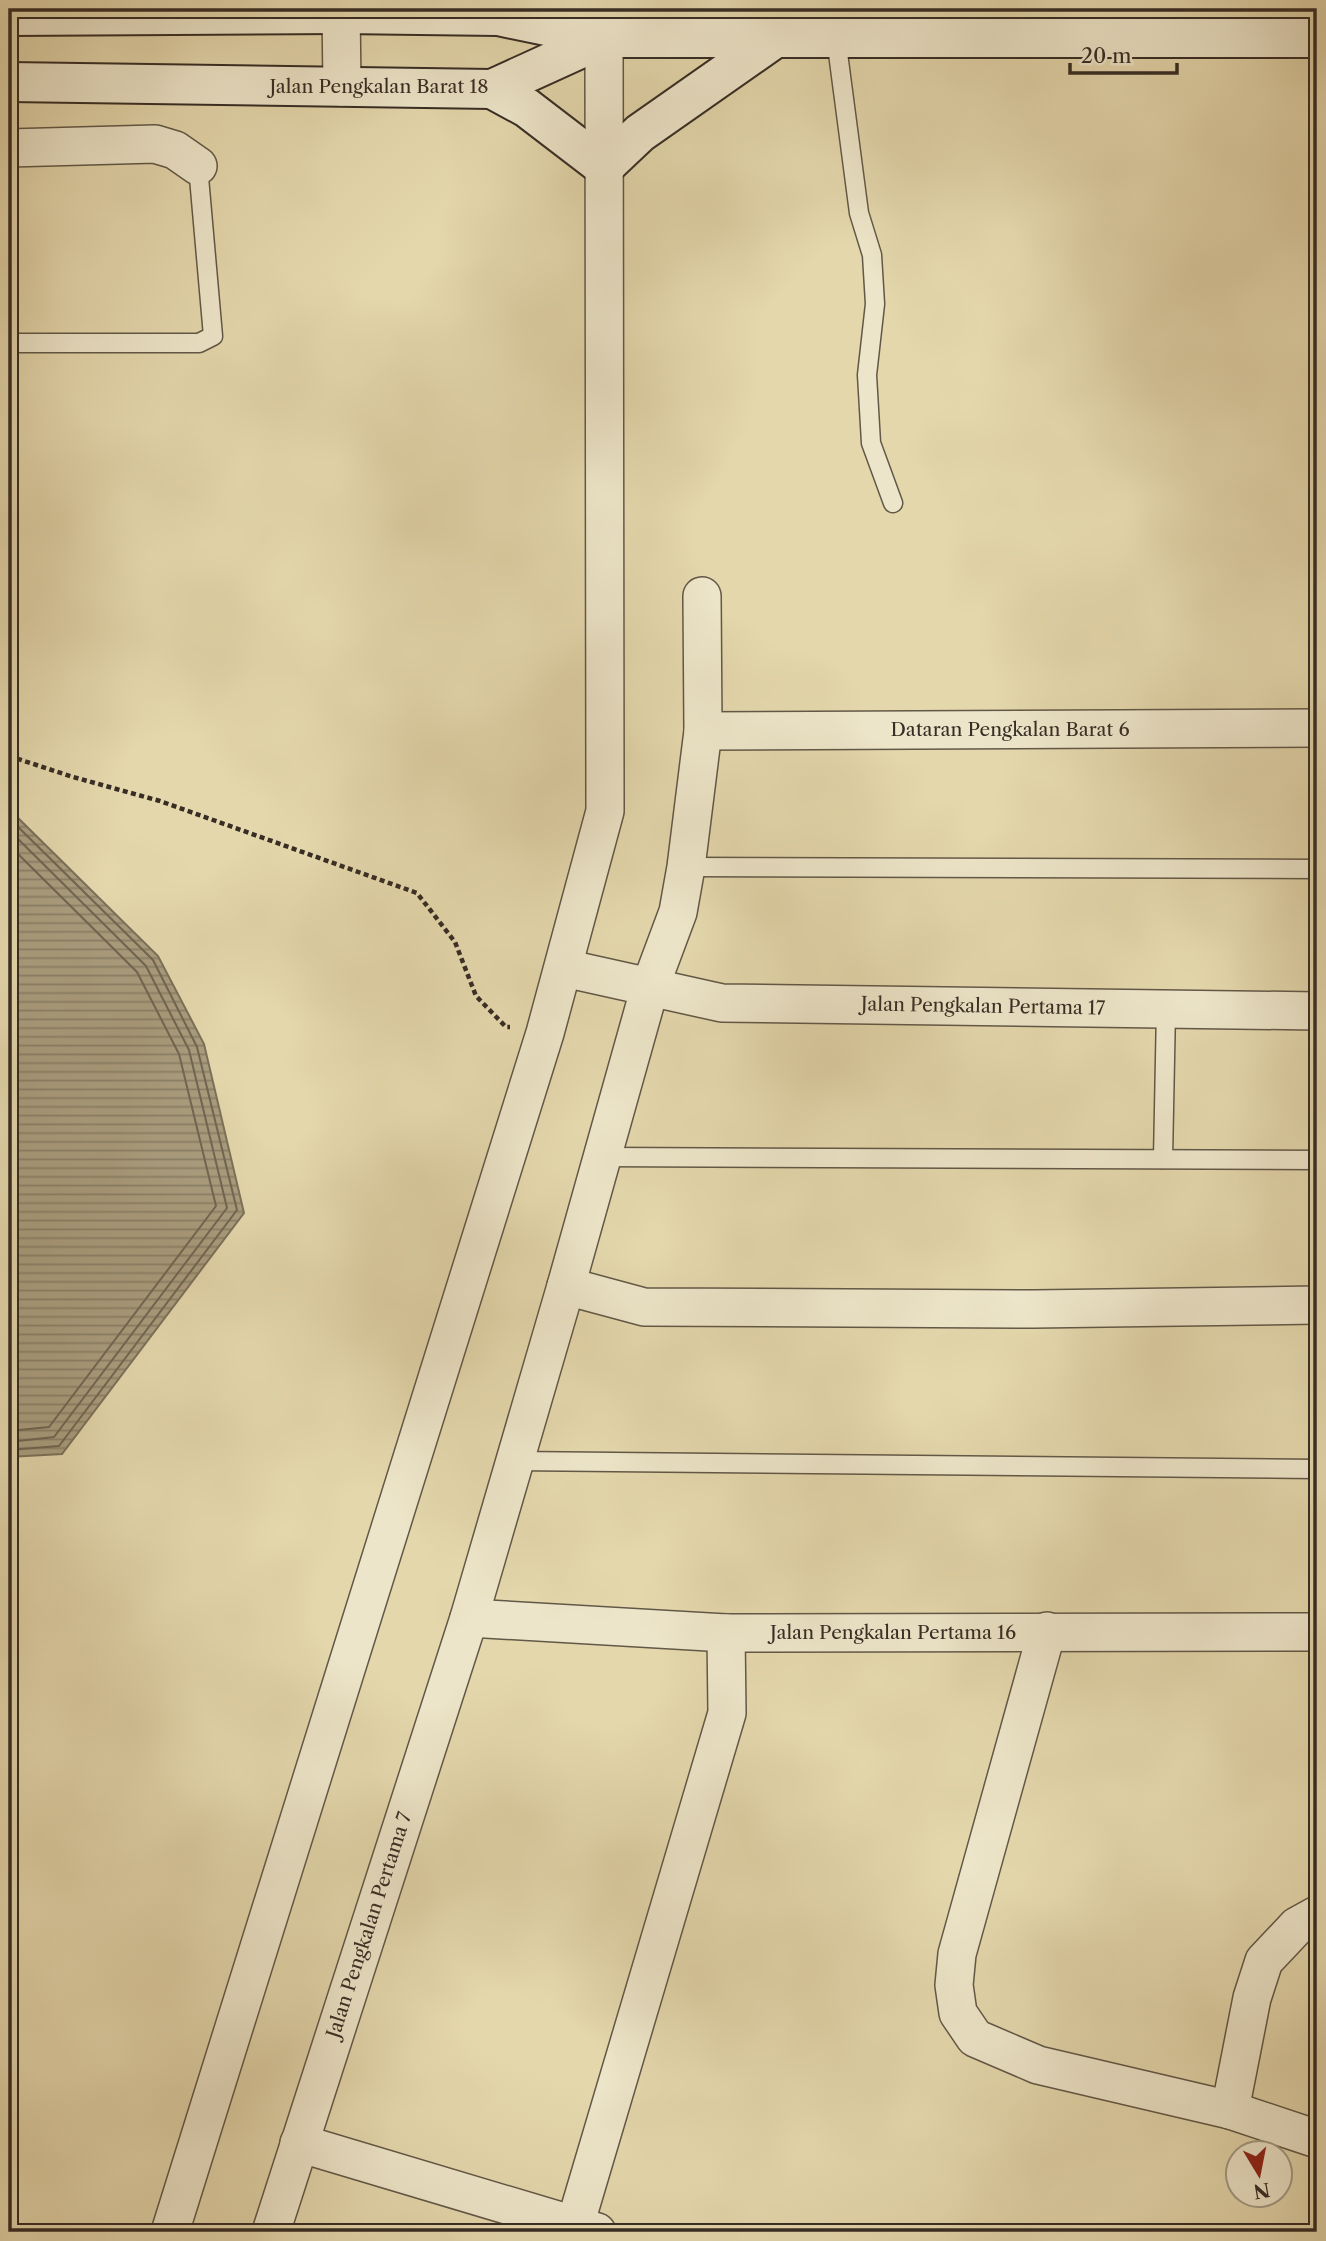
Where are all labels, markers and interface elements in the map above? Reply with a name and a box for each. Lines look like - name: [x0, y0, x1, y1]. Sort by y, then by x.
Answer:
- scale bar: [1070, 32, 1177, 76]
- text: 20 m: [1081, 43, 1132, 68]
- street label: Jalan Pengkalan Barat 18: [266, 75, 489, 98]
- street label: Dataran Pengkalan Barat 6: [890, 718, 1130, 741]
- street label: Jalan Pengkalan Pertama 17: [858, 992, 1106, 1020]
- street label: Jalan Pengkalan Pertama 16: [767, 1621, 1016, 1644]
- street label: Jalan Pengkalan Pertama 7: [321, 1808, 417, 2044]
- north arrow: [1224, 2140, 1294, 2210]
- text: N: [1252, 2177, 1272, 2203]

